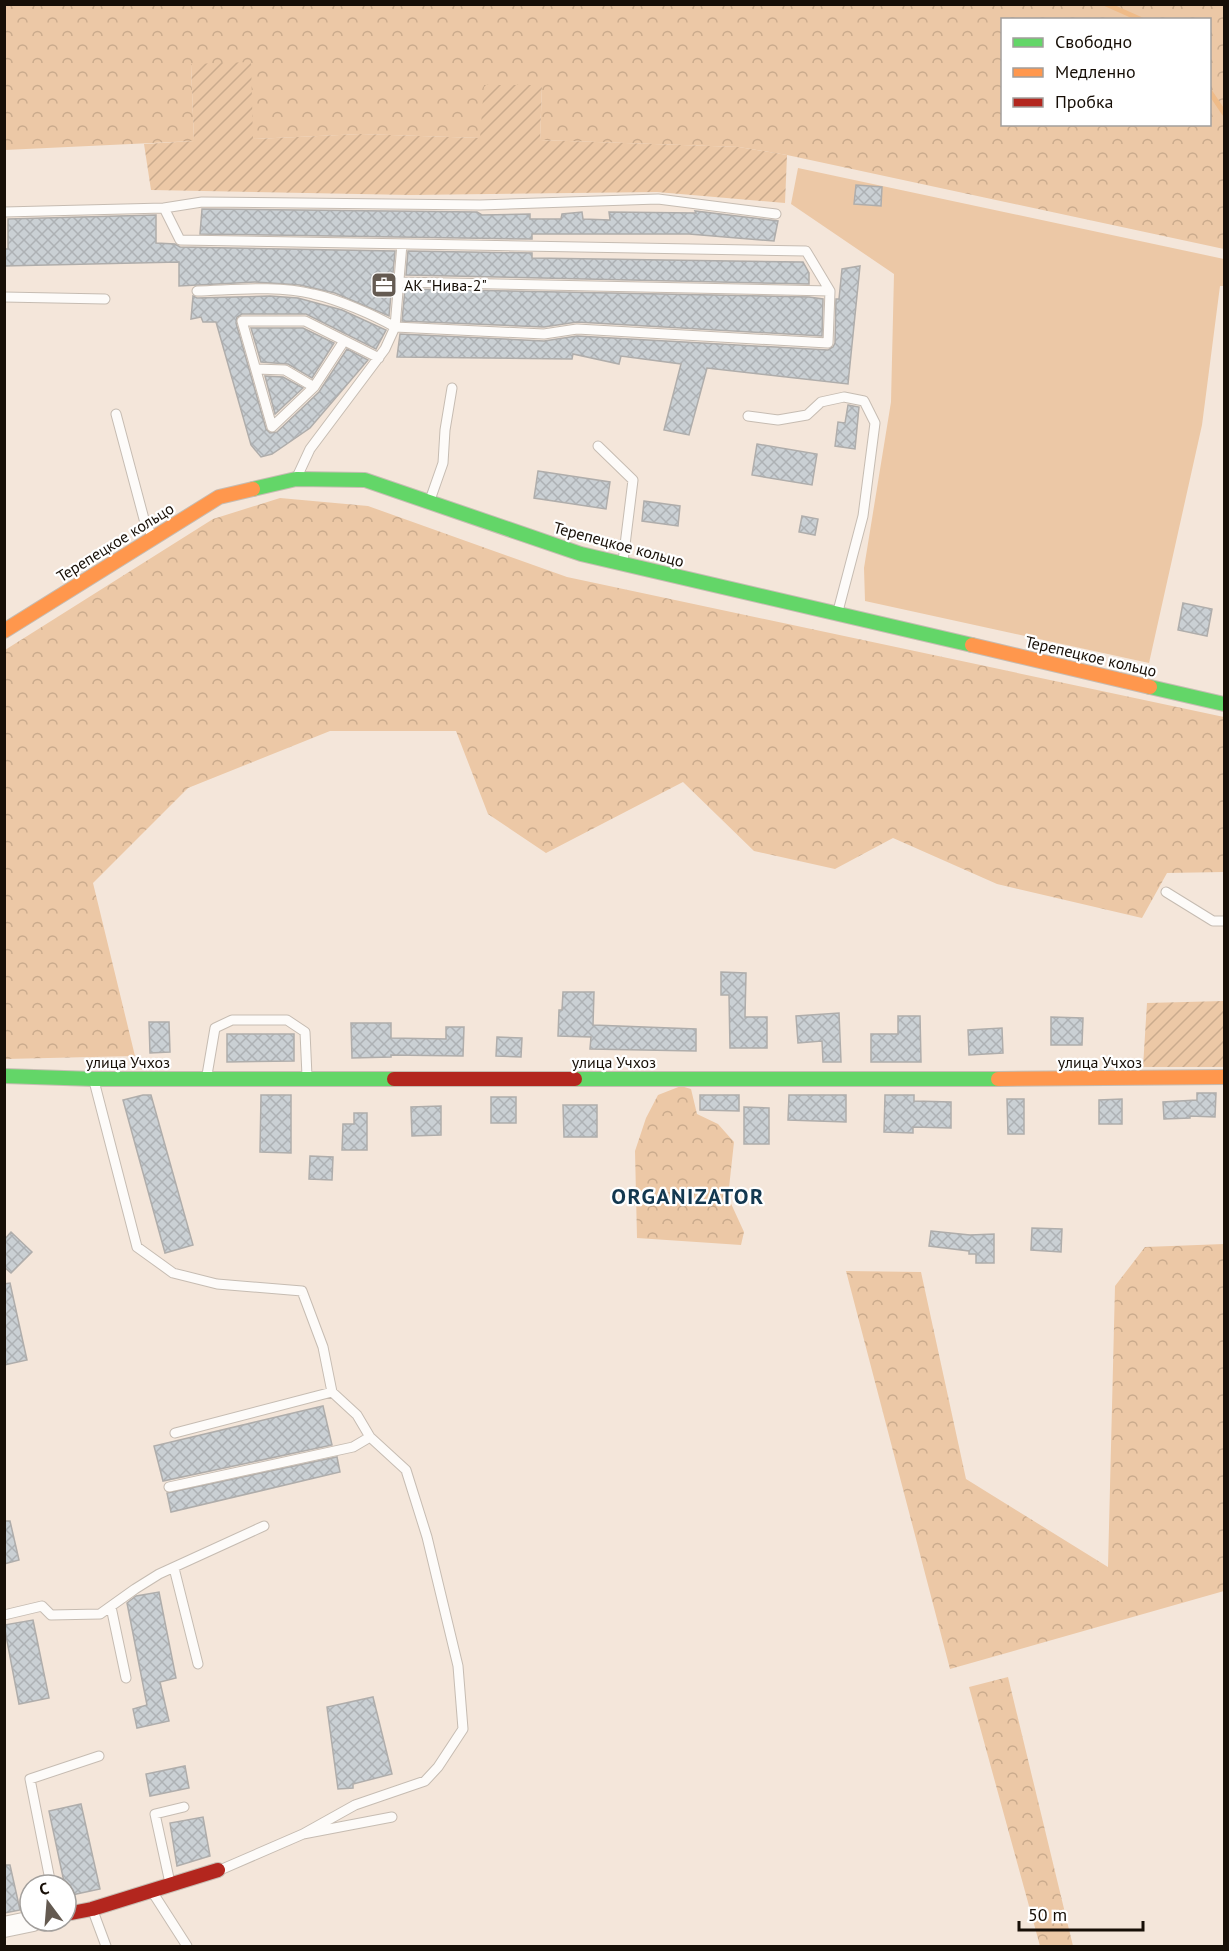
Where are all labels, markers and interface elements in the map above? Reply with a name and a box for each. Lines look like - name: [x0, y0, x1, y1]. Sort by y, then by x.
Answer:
- legend: [1001, 18, 1211, 126]
- text: Свободно: [1055, 30, 1132, 53]
- text: Медленно: [1055, 60, 1136, 83]
- text: Пробка: [1055, 90, 1113, 113]
- office icon: АК "Нива-2": [369, 270, 399, 300]
- place label: АК "Нива-2": [404, 275, 487, 295]
- street label: Терепецкое кольцо: [53, 498, 177, 586]
- street label: Терепецкое кольцо: [551, 517, 687, 571]
- street label: Терепецкое кольцо: [1023, 631, 1159, 681]
- street label: улица Учхоз: [86, 1052, 170, 1072]
- street label: улица Учхоз: [572, 1052, 656, 1072]
- street label: улица Учхоз: [1058, 1052, 1142, 1072]
- district label: ORGANIZATOR: [611, 1182, 765, 1210]
- north arrow: [18, 1873, 78, 1933]
- text: С: [37, 1878, 51, 1899]
- scale bar: [1019, 1894, 1144, 1932]
- text: 50 m: [1028, 1903, 1067, 1926]

